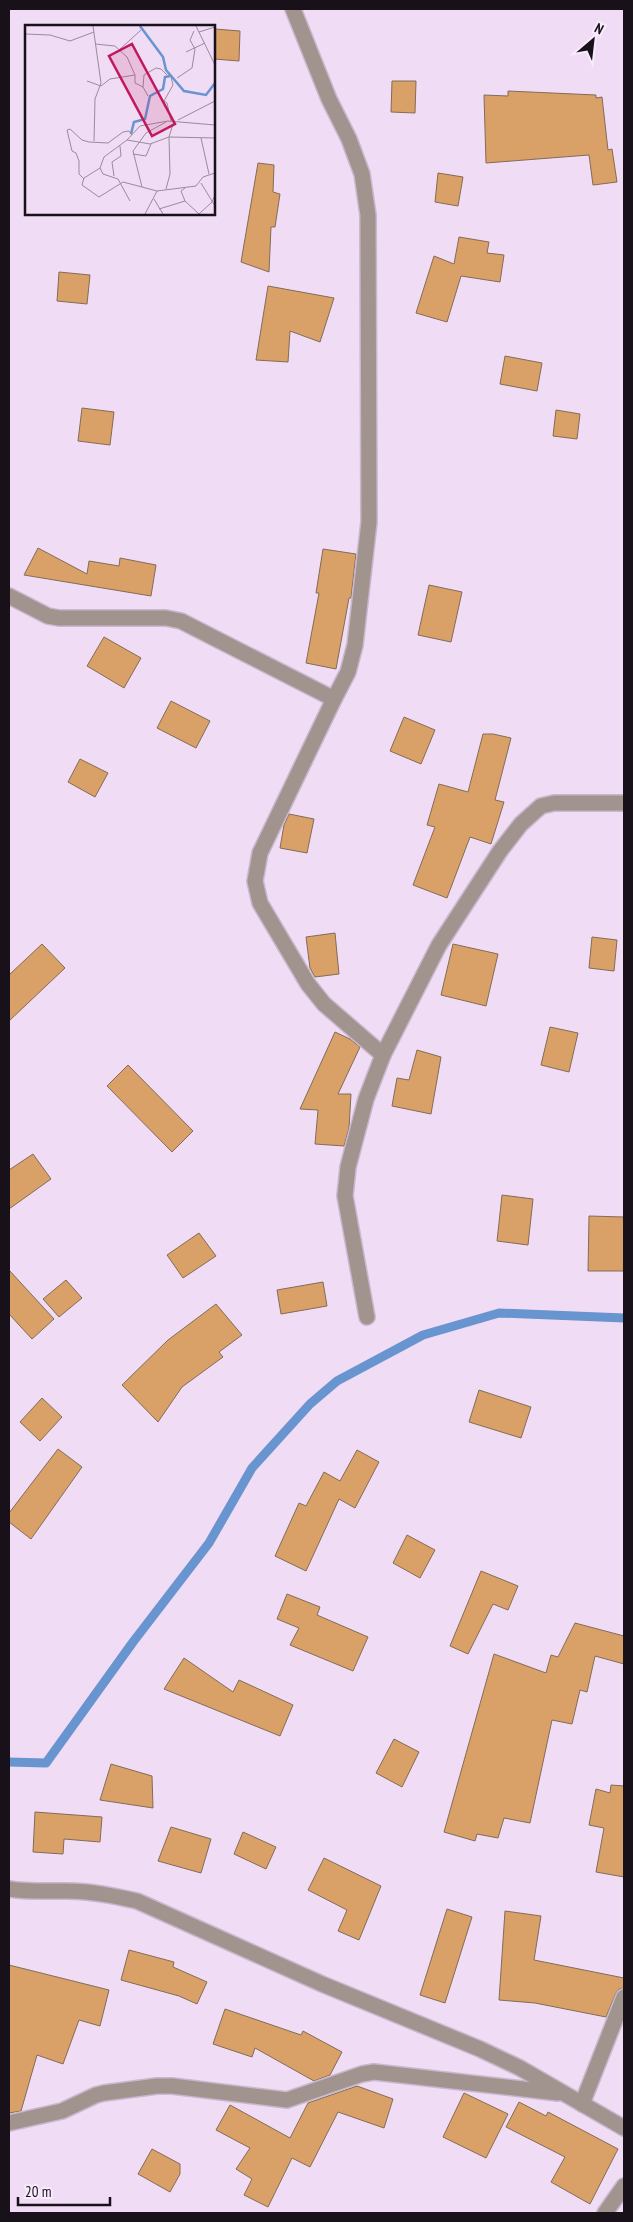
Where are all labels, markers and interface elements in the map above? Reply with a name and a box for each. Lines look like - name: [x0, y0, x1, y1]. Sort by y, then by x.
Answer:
- north arrow: [568, 15, 618, 65]
- text: N: [592, 19, 607, 38]
- inset map: [25, 25, 215, 215]
- scale bar: [18, 2174, 110, 2206]
- text: 20 m: [25, 2182, 51, 2201]

